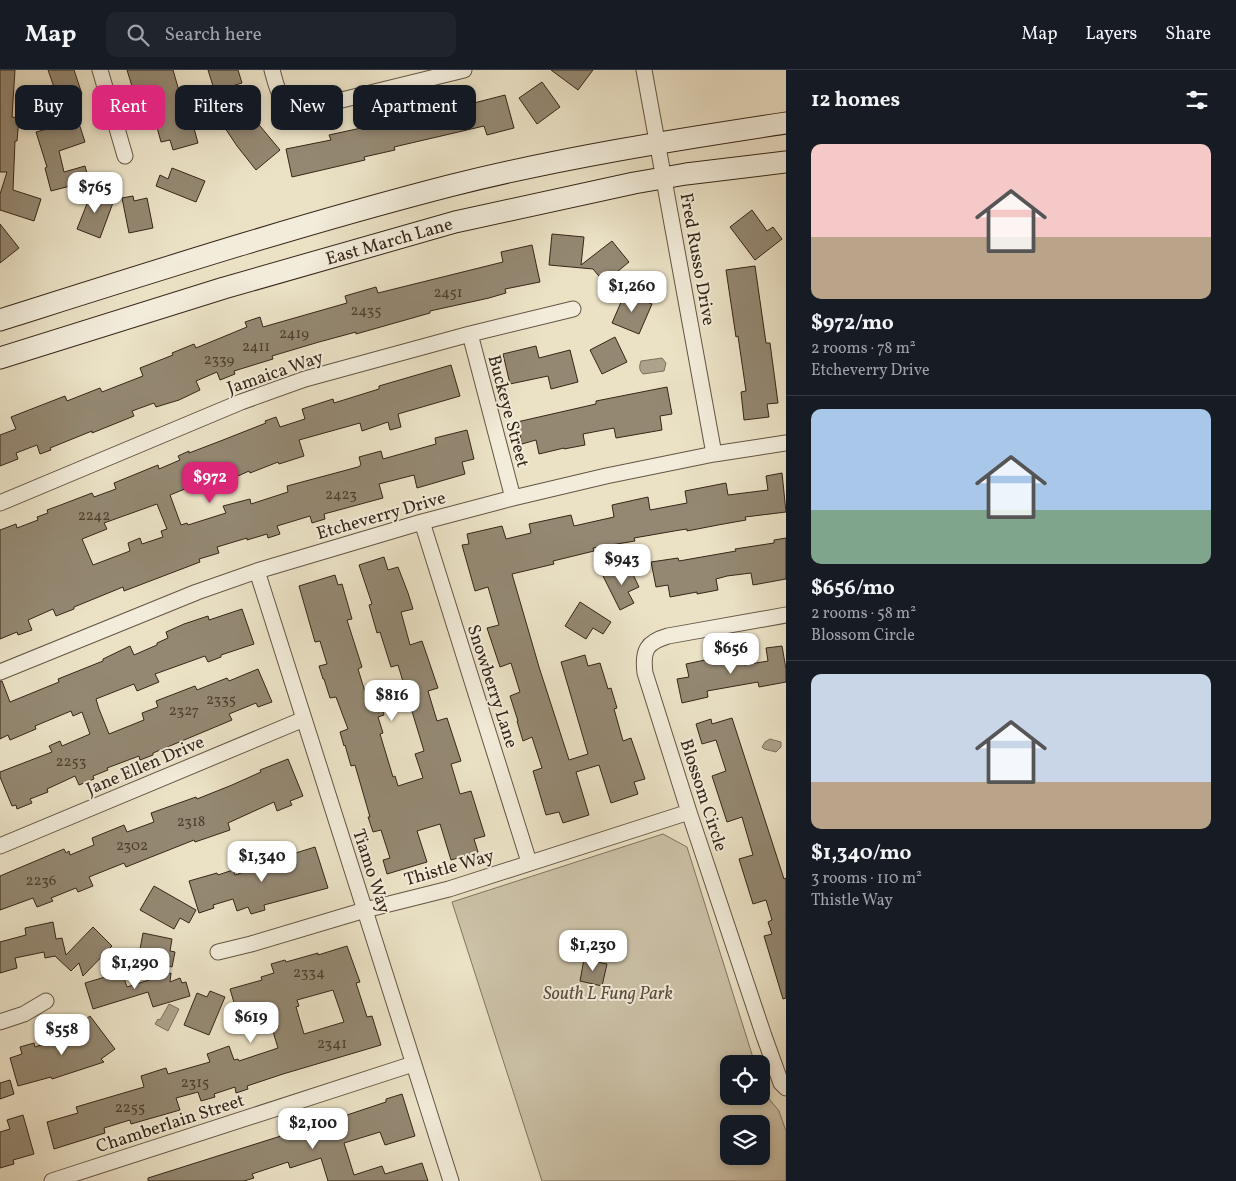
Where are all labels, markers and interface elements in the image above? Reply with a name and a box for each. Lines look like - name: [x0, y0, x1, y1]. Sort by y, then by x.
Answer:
- search box: [106, 12, 456, 57]
- text: Map: [25, 18, 76, 52]
- icon: search: [124, 21, 152, 49]
- text: Search here: [164, 22, 262, 48]
- text: Map: [1021, 22, 1057, 47]
- text: Layers: [1085, 22, 1137, 47]
- text: Share: [1165, 22, 1211, 47]
- chip: Buy: [15, 85, 82, 130]
- chip: Rent: [92, 85, 165, 130]
- chip: Filters: [175, 85, 261, 130]
- chip: New: [271, 85, 343, 130]
- chip: Apartment: [353, 85, 476, 130]
- text: 12 homes: [811, 86, 900, 115]
- icon: filters: [1183, 86, 1211, 114]
- pin: $765: [65, 172, 125, 214]
- icon: home: [966, 176, 1056, 266]
- text: $765: [79, 177, 111, 199]
- street label: Fred Russo Drive: [673, 191, 721, 328]
- street label: East March Lane: [323, 212, 456, 273]
- pin: $1,260: [591, 270, 673, 313]
- text: $1,260: [609, 276, 655, 298]
- house number: 2451: [433, 283, 463, 304]
- house number: 2435: [351, 301, 381, 322]
- text: $972/mo: [811, 309, 894, 338]
- house number: 2419: [279, 324, 309, 345]
- house number: 2411: [242, 337, 270, 358]
- text: 2 rooms · 78 m²: [811, 338, 916, 360]
- street label: Jamaica Way: [224, 345, 327, 402]
- house number: 2339: [204, 350, 234, 371]
- street label: Buckeye Street: [480, 352, 535, 471]
- text: Etcheverry Drive: [811, 360, 930, 382]
- icon: home: [966, 442, 1056, 532]
- pin: $972: [180, 462, 240, 504]
- text: $972: [193, 467, 227, 489]
- house number: 2423: [325, 485, 357, 506]
- street label: Etcheverry Drive: [314, 486, 449, 547]
- house number: 2242: [78, 506, 110, 527]
- pin: $943: [592, 544, 652, 586]
- text: $943: [605, 549, 639, 571]
- text: $656/mo: [811, 574, 895, 603]
- text: 2 rooms · 58 m²: [811, 603, 916, 625]
- street label: Snowberry Lane: [460, 621, 523, 751]
- text: Blossom Circle: [811, 625, 915, 647]
- pin: $656: [701, 632, 761, 675]
- text: $656: [714, 638, 748, 660]
- pin: $816: [362, 680, 422, 722]
- text: $816: [376, 685, 408, 707]
- house number: 2335: [206, 690, 236, 711]
- house number: 2327: [169, 701, 199, 722]
- icon: home: [966, 707, 1056, 797]
- street label: Jane Ellen Drive: [83, 730, 209, 803]
- street label: Blossom Circle: [673, 736, 733, 855]
- house number: 2253: [55, 752, 87, 773]
- house number: 2318: [177, 812, 205, 833]
- street label: Tiamo Way: [345, 826, 396, 917]
- house number: 2302: [116, 836, 148, 857]
- text: $1,340/mo: [811, 839, 912, 868]
- pin: $1,340: [221, 840, 303, 883]
- street label: Thistle Way: [402, 844, 497, 893]
- text: $1,340: [238, 846, 286, 868]
- text: 3 rooms · 110 m²: [811, 868, 922, 890]
- house number: 2236: [26, 871, 56, 892]
- text: Thistle Way: [811, 890, 893, 912]
- pin: $1,230: [552, 930, 634, 972]
- text: $1,230: [570, 935, 616, 957]
- pin: $1,290: [94, 948, 176, 990]
- text: $1,290: [111, 953, 159, 975]
- house number: 2334: [293, 963, 325, 984]
- park label: South L Fung Park: [543, 982, 673, 1007]
- pin: $619: [221, 1002, 281, 1044]
- text: $619: [235, 1007, 267, 1029]
- pin: $558: [32, 1014, 92, 1056]
- text: $558: [45, 1019, 79, 1041]
- house number: 2341: [317, 1034, 347, 1055]
- map controls: [720, 1055, 770, 1165]
- button: locate: [720, 1055, 770, 1105]
- house number: 2315: [181, 1073, 209, 1094]
- street label: Chamberlain Street: [93, 1089, 248, 1160]
- house number: 2255: [115, 1098, 145, 1119]
- pin: $2,100: [272, 1108, 354, 1150]
- text: $2,100: [289, 1113, 337, 1135]
- button: layers: [720, 1115, 770, 1165]

